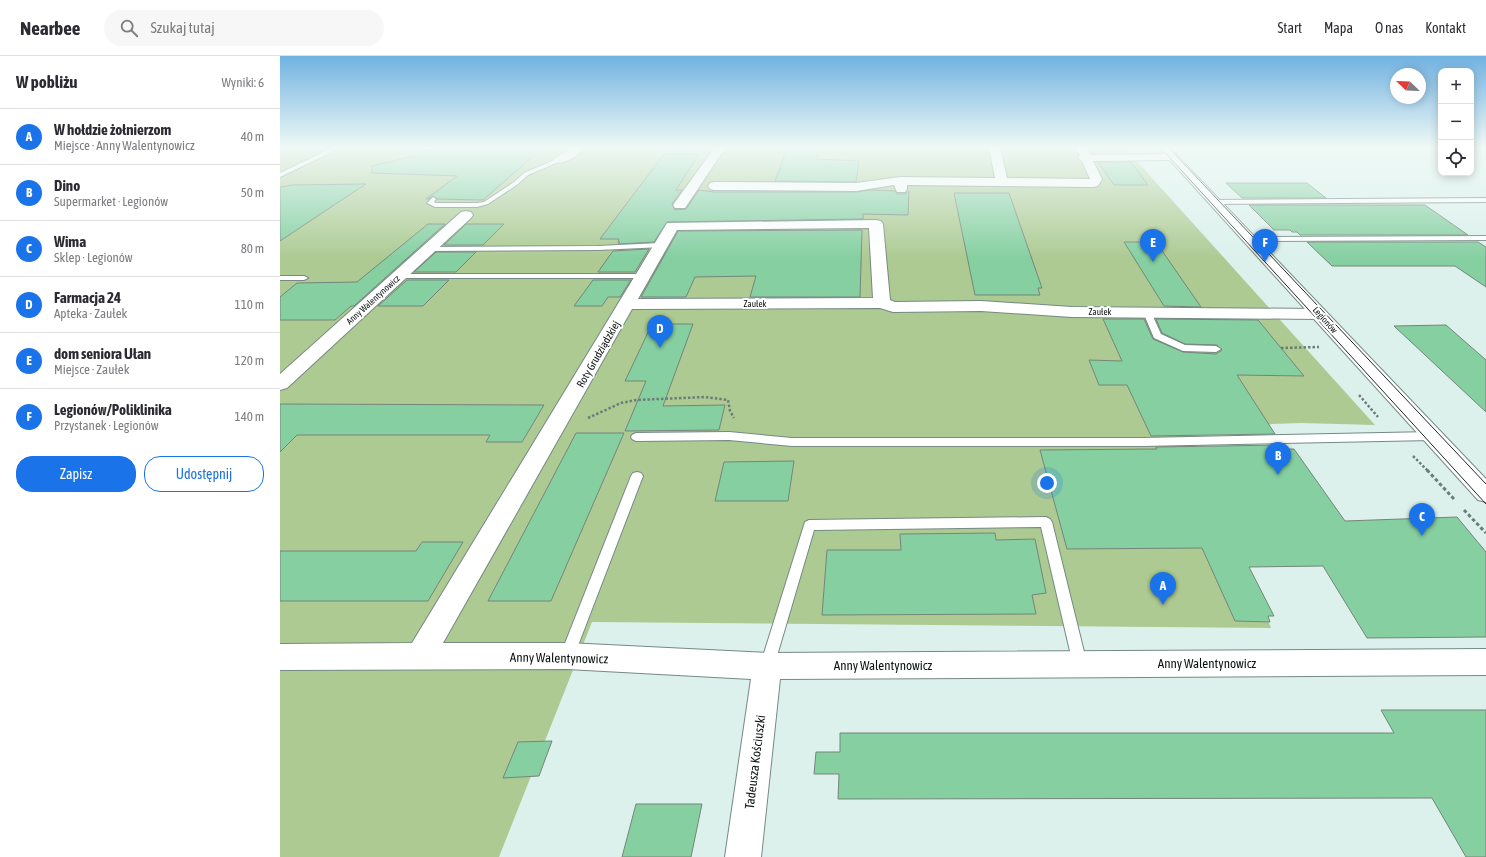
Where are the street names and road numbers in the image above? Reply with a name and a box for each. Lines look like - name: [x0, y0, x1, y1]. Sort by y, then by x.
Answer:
- street label: Anny Walentynowicz: [344, 273, 402, 326]
- street label: Zaułek: [744, 299, 766, 309]
- street label: Legionów: [1311, 305, 1340, 336]
- street label: Zaułek: [1089, 307, 1111, 317]
- street label: Roty Grudziądzkiej: [574, 319, 622, 389]
- street label: Anny Walentynowicz: [510, 650, 609, 666]
- street label: Anny Walentynowicz: [1158, 656, 1256, 671]
- street label: Anny Walentynowicz: [834, 658, 932, 673]
- street label: Tadeusza Kościuszki: [742, 714, 768, 810]

